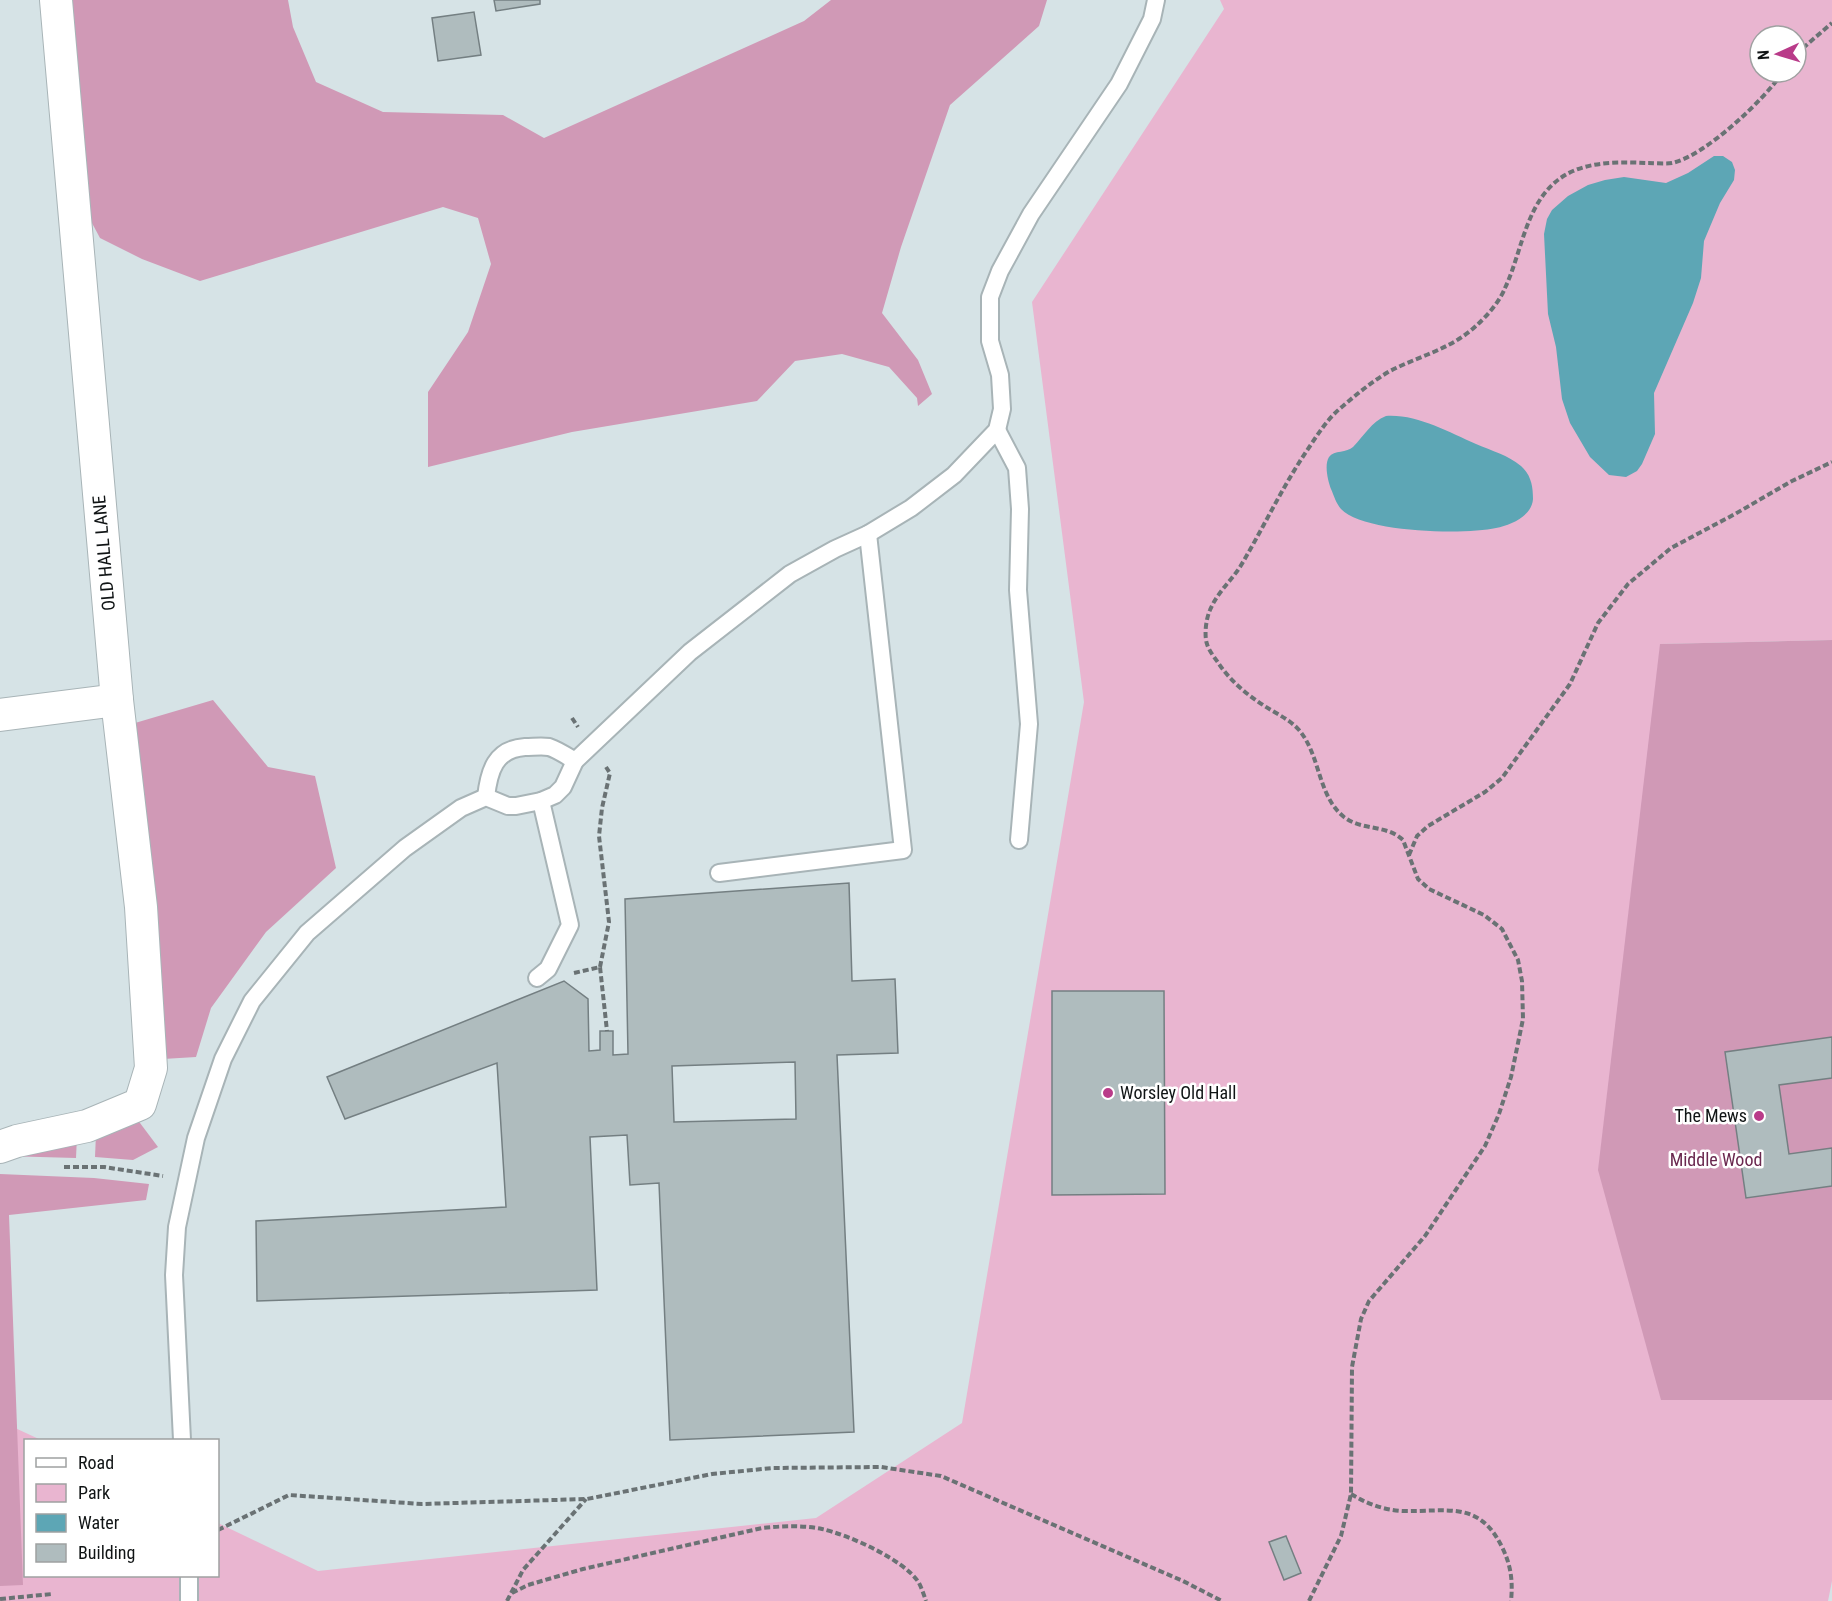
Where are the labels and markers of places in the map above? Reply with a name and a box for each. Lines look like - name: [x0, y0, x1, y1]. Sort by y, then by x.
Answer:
- place label: Worsley Old Hall: [1120, 1082, 1236, 1103]
- marker: Worsley Old Hall: [1101, 1086, 1115, 1100]
- place label: The Mews: [1674, 1105, 1747, 1126]
- marker: The Mews: [1752, 1109, 1766, 1123]

